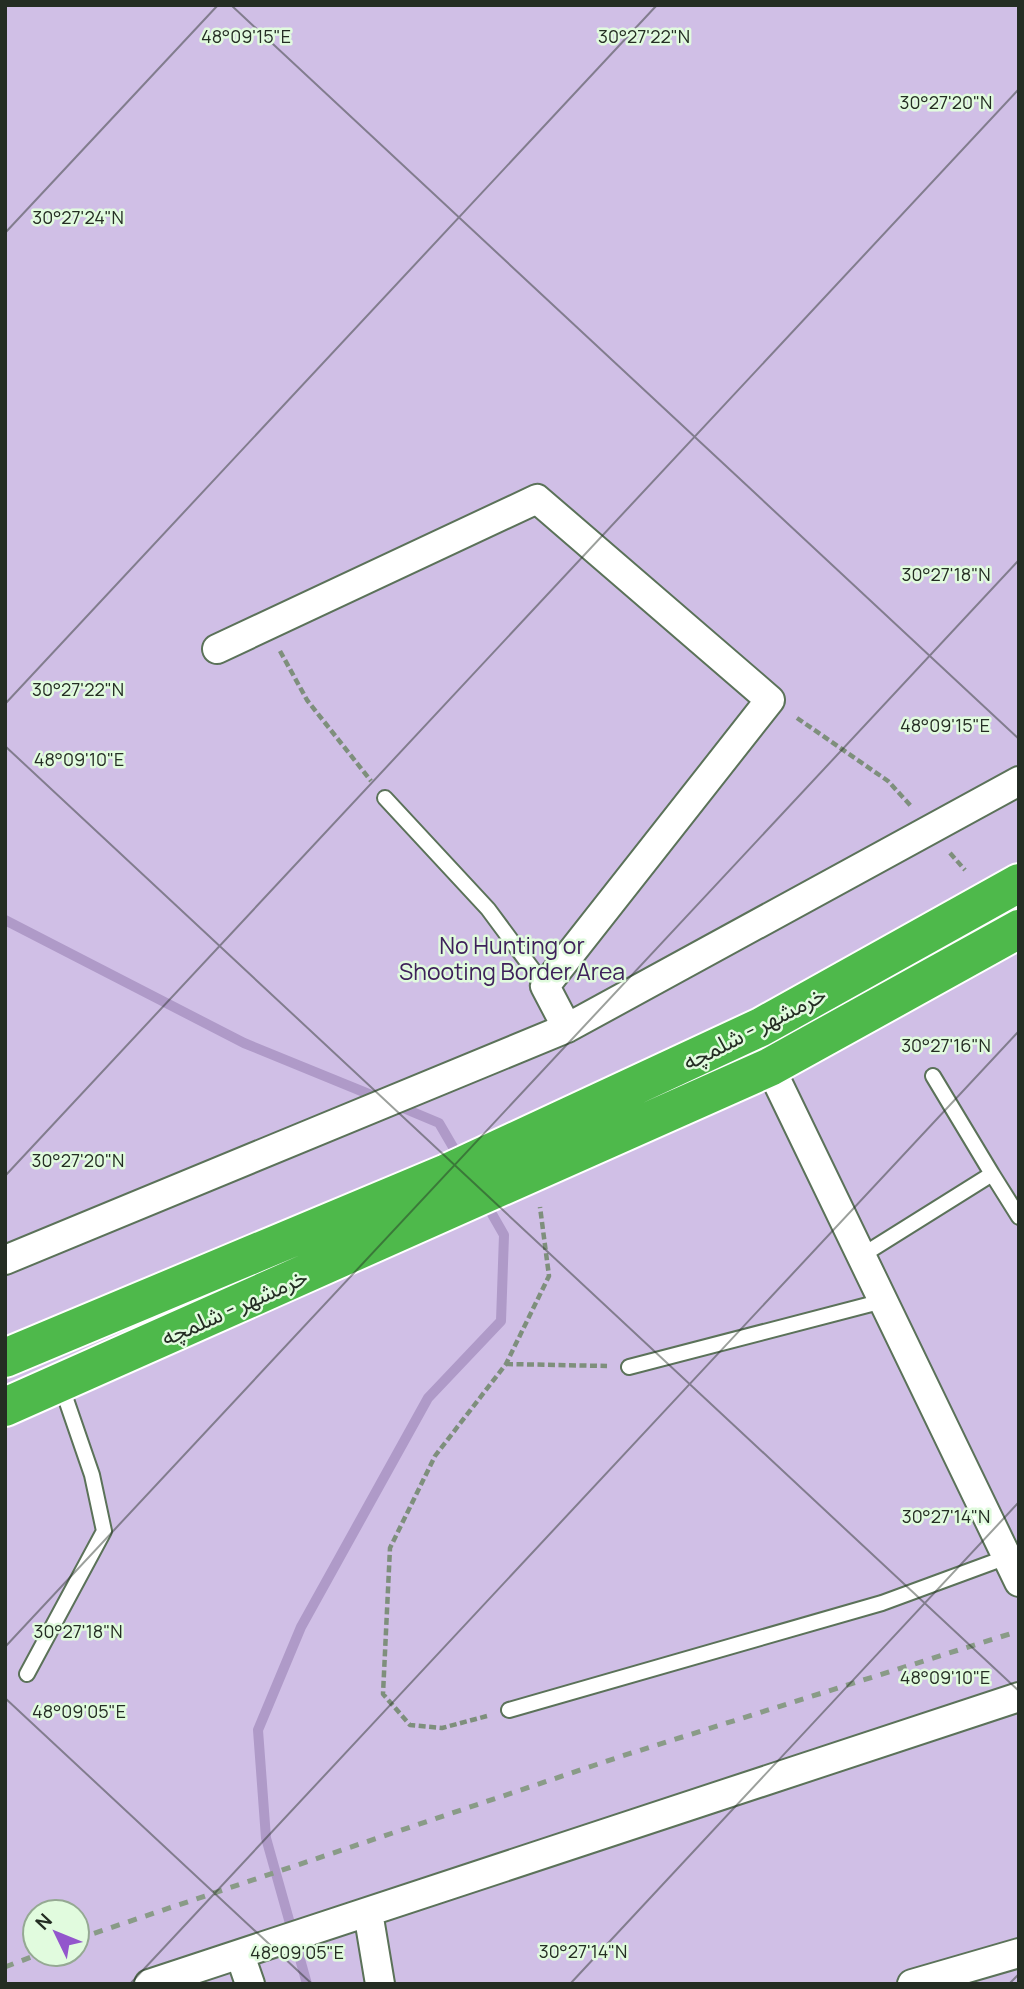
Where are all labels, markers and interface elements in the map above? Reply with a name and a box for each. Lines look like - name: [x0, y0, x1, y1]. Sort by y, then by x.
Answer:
- text: 48°09'15"E: [201, 24, 291, 48]
- text: 30°27'22"N: [598, 24, 690, 48]
- text: 30°27'20"N: [900, 90, 992, 114]
- text: 30°27'24"N: [32, 205, 124, 229]
- text: 30°27'18"N: [901, 562, 991, 586]
- text: 30°27'22"N: [32, 677, 124, 701]
- text: 48°09'15"E: [900, 713, 990, 737]
- text: 48°09'10"E: [34, 747, 124, 771]
- park label: No Hunting or Shooting Border Area: [399, 929, 625, 987]
- street label: خرمشهر - شلمچه: [677, 977, 831, 1077]
- text: 30°27'16"N: [901, 1033, 991, 1057]
- text: 30°27'20"N: [32, 1148, 124, 1172]
- street label: خرمشهر - شلمچه: [156, 1259, 312, 1353]
- text: 30°27'14"N: [902, 1504, 990, 1528]
- text: 30°27'18"N: [33, 1619, 123, 1643]
- text: 48°09'10"E: [900, 1665, 990, 1689]
- text: 48°09'05"E: [32, 1699, 126, 1723]
- north arrow: [21, 1898, 91, 1968]
- text: N: [29, 1908, 58, 1935]
- text: 30°27'14"N: [539, 1939, 627, 1963]
- text: 48°09'05"E: [250, 1940, 344, 1964]

